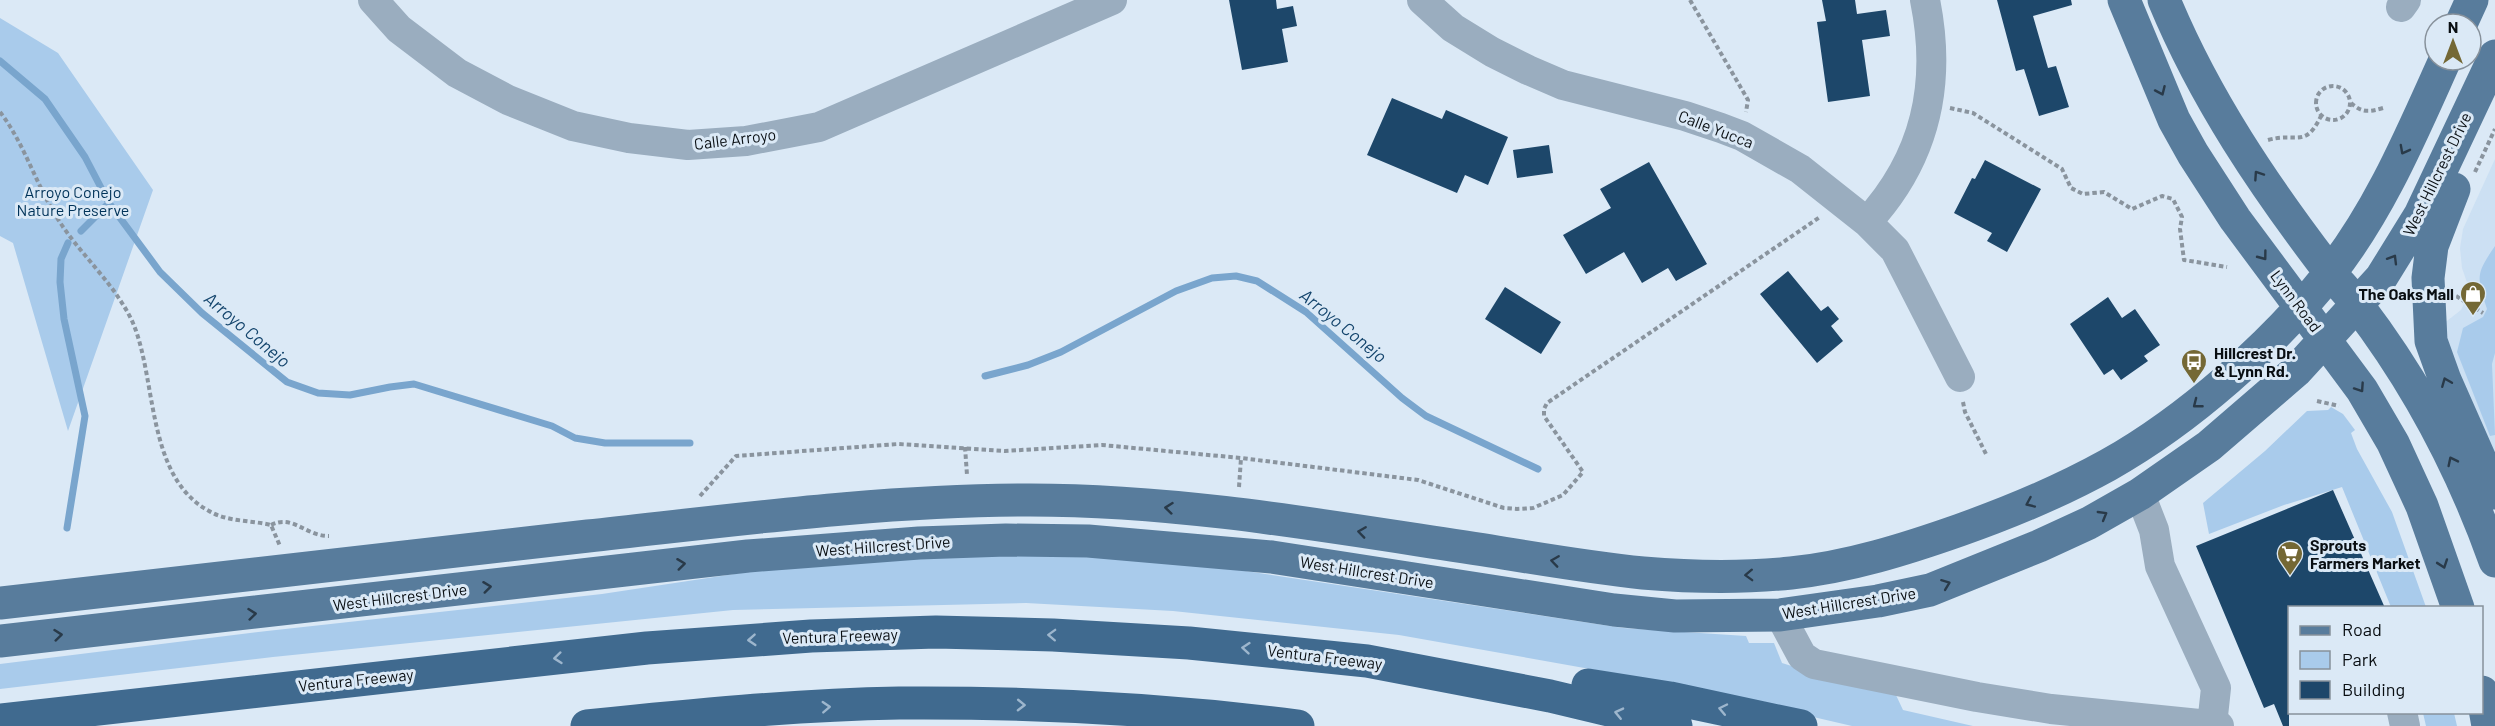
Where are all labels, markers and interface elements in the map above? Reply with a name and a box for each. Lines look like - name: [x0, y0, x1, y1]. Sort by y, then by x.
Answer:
- north arrow: [2423, 12, 2483, 72]
- text: N: [2448, 17, 2458, 36]
- one-way arrow: [2154, 84, 2166, 95]
- street label: Calle Yucca: [1676, 106, 1756, 152]
- street label: West Hillcrest Drive: [2398, 109, 2475, 239]
- street label: Calle Arroyo: [693, 124, 777, 153]
- one-way arrow: [2400, 144, 2411, 155]
- one-way arrow: [2254, 171, 2266, 181]
- park label: Arroyo Conejo Nature Preserve: [17, 182, 129, 219]
- one-way arrow: [2255, 250, 2266, 261]
- one-way arrow: [2385, 255, 2397, 265]
- street label: Lynn Road: [2267, 266, 2326, 335]
- shop icon: The Oaks Mall: [2458, 279, 2488, 317]
- water label: Arroyo Conejo: [1296, 283, 1392, 367]
- place label: The Oaks Mall: [2358, 284, 2454, 303]
- water label: Arroyo Conejo: [200, 287, 295, 372]
- place label: Hillcrest Dr. & Lynn Rd.: [2214, 343, 2296, 380]
- bus stop icon: Hillcrest Dr. & Lynn Rd.: [2179, 347, 2209, 385]
- one-way arrow: [2441, 377, 2453, 388]
- one-way arrow: [2353, 381, 2364, 392]
- one-way arrow: [2192, 396, 2203, 407]
- one-way arrow: [2447, 456, 2459, 467]
- one-way arrow: [2025, 496, 2036, 508]
- one-way arrow: [1164, 502, 1173, 514]
- one-way arrow: [2097, 511, 2107, 522]
- one-way arrow: [1357, 527, 1367, 539]
- street label: West Hillcrest Drive: [815, 531, 951, 560]
- place label: Sprouts Farmers Market: [2310, 535, 2420, 572]
- supermarket icon: Sprouts Farmers Market: [2275, 539, 2305, 577]
- street label: West Hillcrest Drive: [1299, 552, 1435, 591]
- one-way arrow: [1550, 555, 1559, 567]
- one-way arrow: [677, 558, 686, 571]
- one-way arrow: [2435, 558, 2448, 569]
- one-way arrow: [1744, 568, 1753, 581]
- one-way arrow: [1940, 578, 1950, 591]
- street label: West Hillcrest Drive: [332, 579, 468, 614]
- one-way arrow: [483, 581, 492, 593]
- street label: West Hillcrest Drive: [1781, 583, 1917, 622]
- legend: [2288, 606, 2483, 714]
- one-way arrow: [247, 608, 257, 621]
- text: Road: [2342, 618, 2382, 640]
- street label: Ventura Freeway: [782, 624, 899, 647]
- one-way arrow: [54, 629, 63, 642]
- one-way arrow: [1047, 629, 1056, 641]
- one-way arrow: [748, 633, 757, 646]
- street label: Ventura Freeway: [1266, 640, 1384, 673]
- one-way arrow: [1242, 642, 1251, 655]
- text: Park: [2342, 648, 2377, 670]
- one-way arrow: [553, 651, 562, 664]
- street label: Ventura Freeway: [297, 664, 415, 695]
- text: Building: [2342, 678, 2405, 700]
- one-way arrow: [1017, 698, 1026, 711]
- one-way arrow: [822, 701, 831, 714]
- one-way arrow: [1718, 704, 1728, 717]
- one-way arrow: [1614, 707, 1624, 720]

